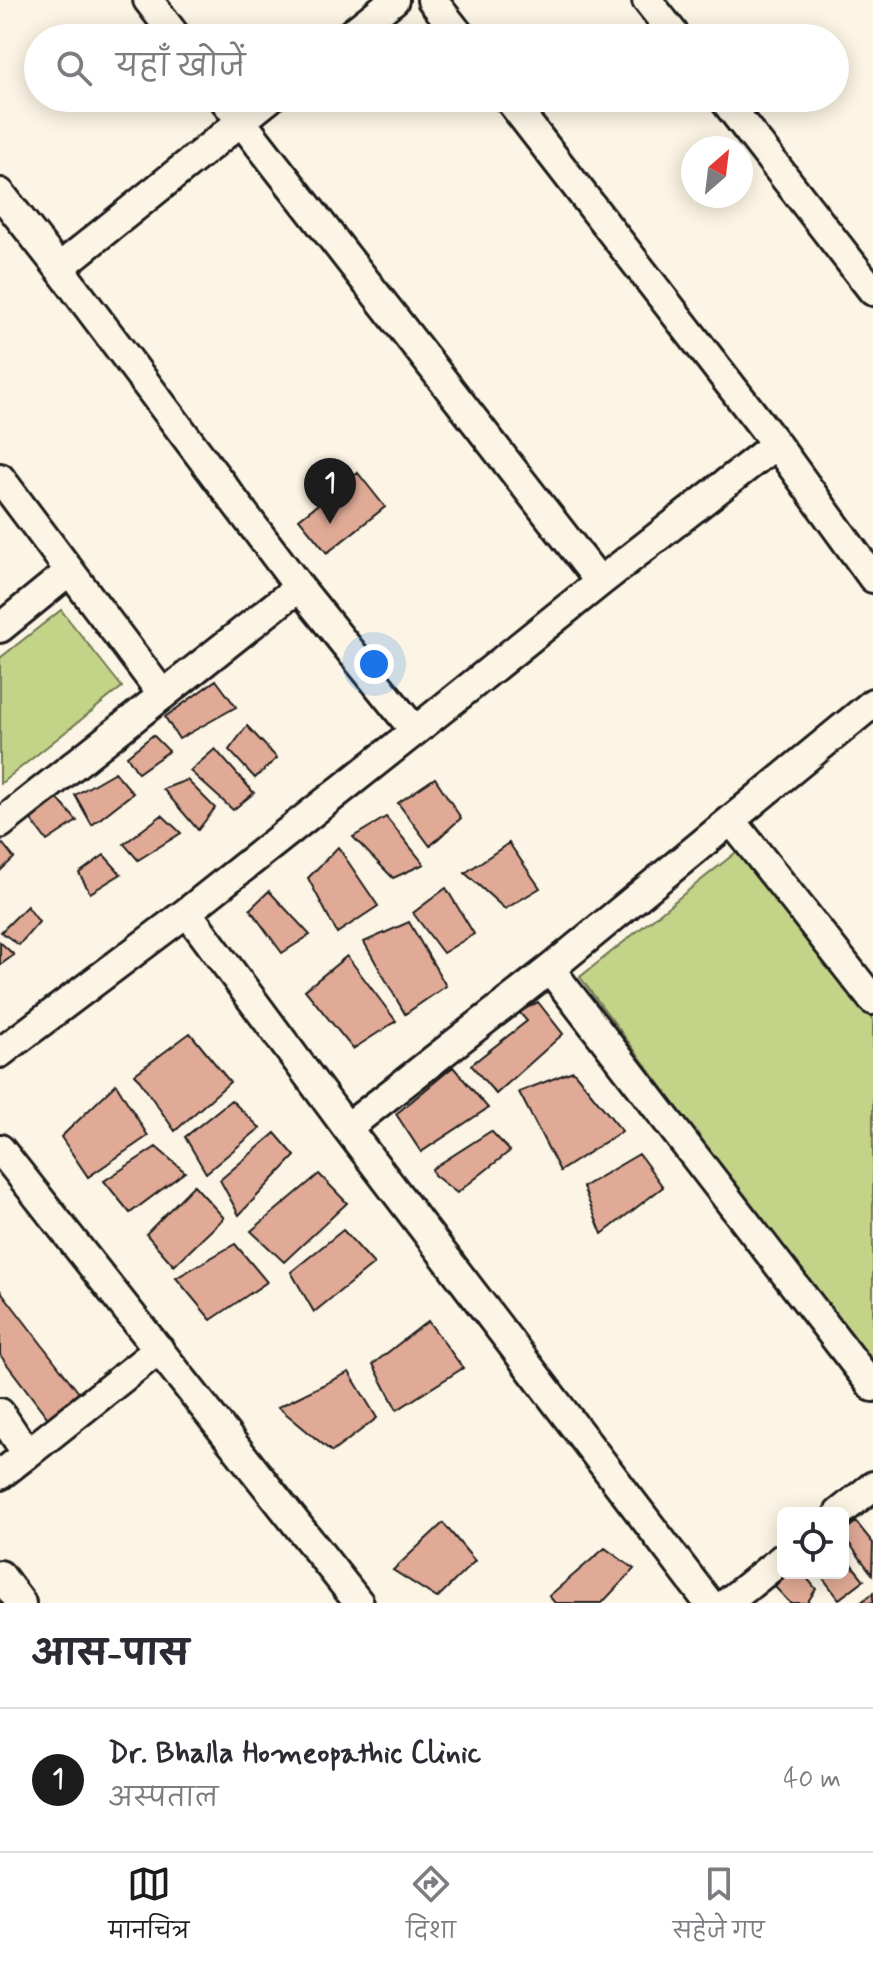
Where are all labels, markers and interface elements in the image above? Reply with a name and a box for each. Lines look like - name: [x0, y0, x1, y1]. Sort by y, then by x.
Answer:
- search box: [24, 24, 849, 112]
- icon: search: [52, 46, 96, 90]
- text: यहाँ खोजें: [116, 48, 245, 87]
- north arrow: [681, 136, 753, 208]
- pin: 1: [304, 458, 356, 524]
- your location: [354, 644, 394, 684]
- map controls: [777, 1507, 849, 1579]
- button: locate: [777, 1507, 849, 1579]
- text: आस-पास: [32, 1632, 189, 1677]
- text: Dr. Bhalla Homeopathic Clinic: [108, 1734, 481, 1773]
- text: 1: [52, 1763, 64, 1797]
- text: 40 m: [783, 1763, 841, 1797]
- text: अस्पताल: [108, 1782, 218, 1816]
- tab: मानचित्र: [108, 1862, 189, 1955]
- tab: दिशा: [406, 1862, 456, 1955]
- tab: सहेजे गए: [673, 1862, 765, 1955]

